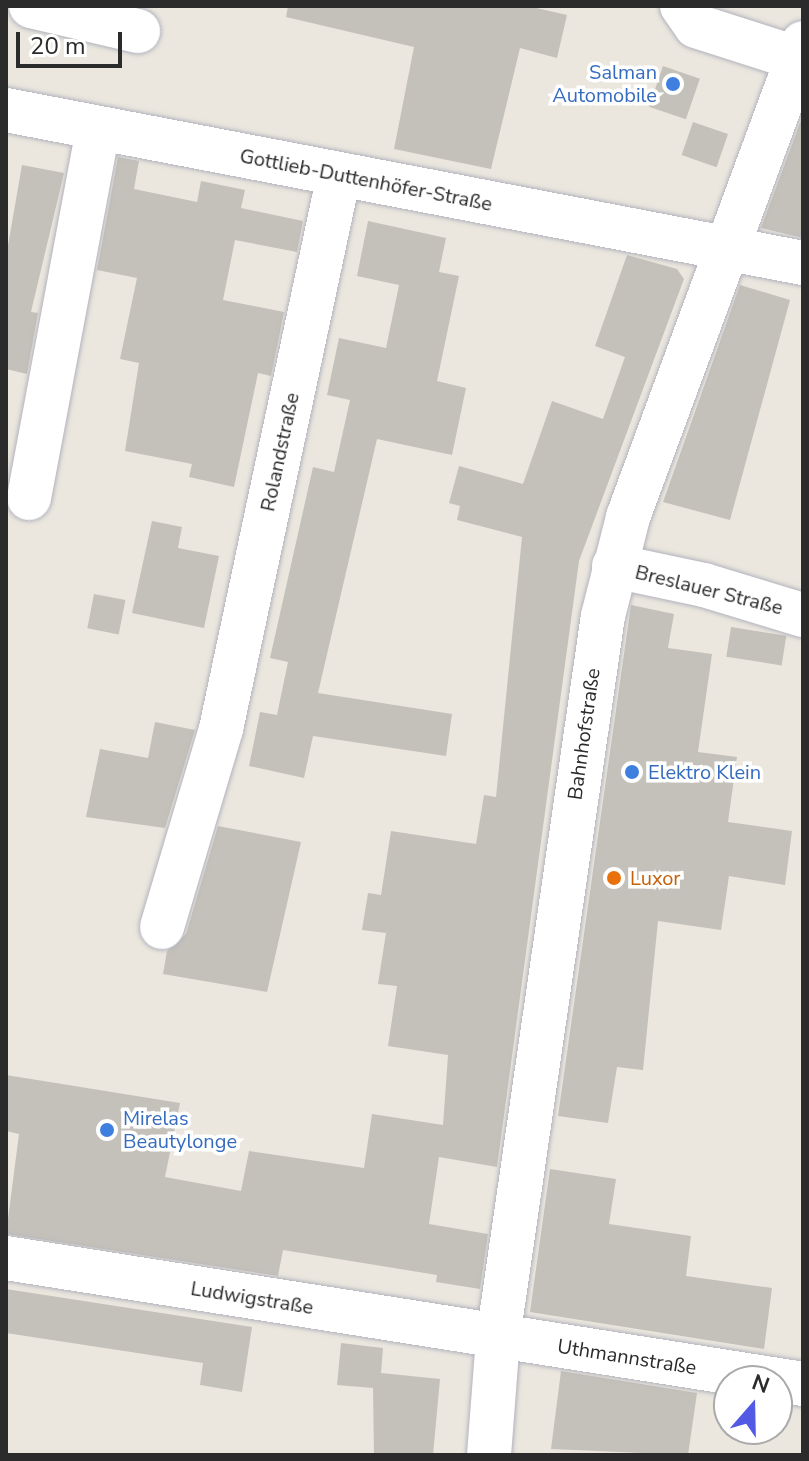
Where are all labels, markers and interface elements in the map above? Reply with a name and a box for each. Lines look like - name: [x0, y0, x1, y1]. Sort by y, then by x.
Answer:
- scale bar: [20, 16, 126, 66]
- text: 20 m: [30, 30, 86, 62]
- place label: Salman Automobile: [552, 60, 657, 107]
- marker: Salman Automobile: [664, 75, 682, 93]
- street label: Gottlieb-Duttenhöfer-Straße: [238, 144, 494, 216]
- street label: Rolandstraße: [256, 390, 304, 514]
- street label: Breslauer Straße: [633, 560, 785, 620]
- street label: Bahnhofstraße: [563, 667, 605, 801]
- place label: Elektro Klein: [648, 760, 761, 784]
- marker: Elektro Klein: [623, 763, 641, 781]
- place label: Luxor: [630, 866, 680, 890]
- marker: Luxor: [605, 869, 623, 887]
- place label: Mirelas Beautylonge: [123, 1106, 237, 1153]
- marker: Mirelas Beautylonge: [98, 1121, 116, 1139]
- street label: Ludwigstraße: [189, 1276, 315, 1320]
- street label: Uthmannstraße: [556, 1334, 698, 1380]
- north arrow: [713, 1365, 793, 1445]
- text: N: [748, 1367, 773, 1401]

